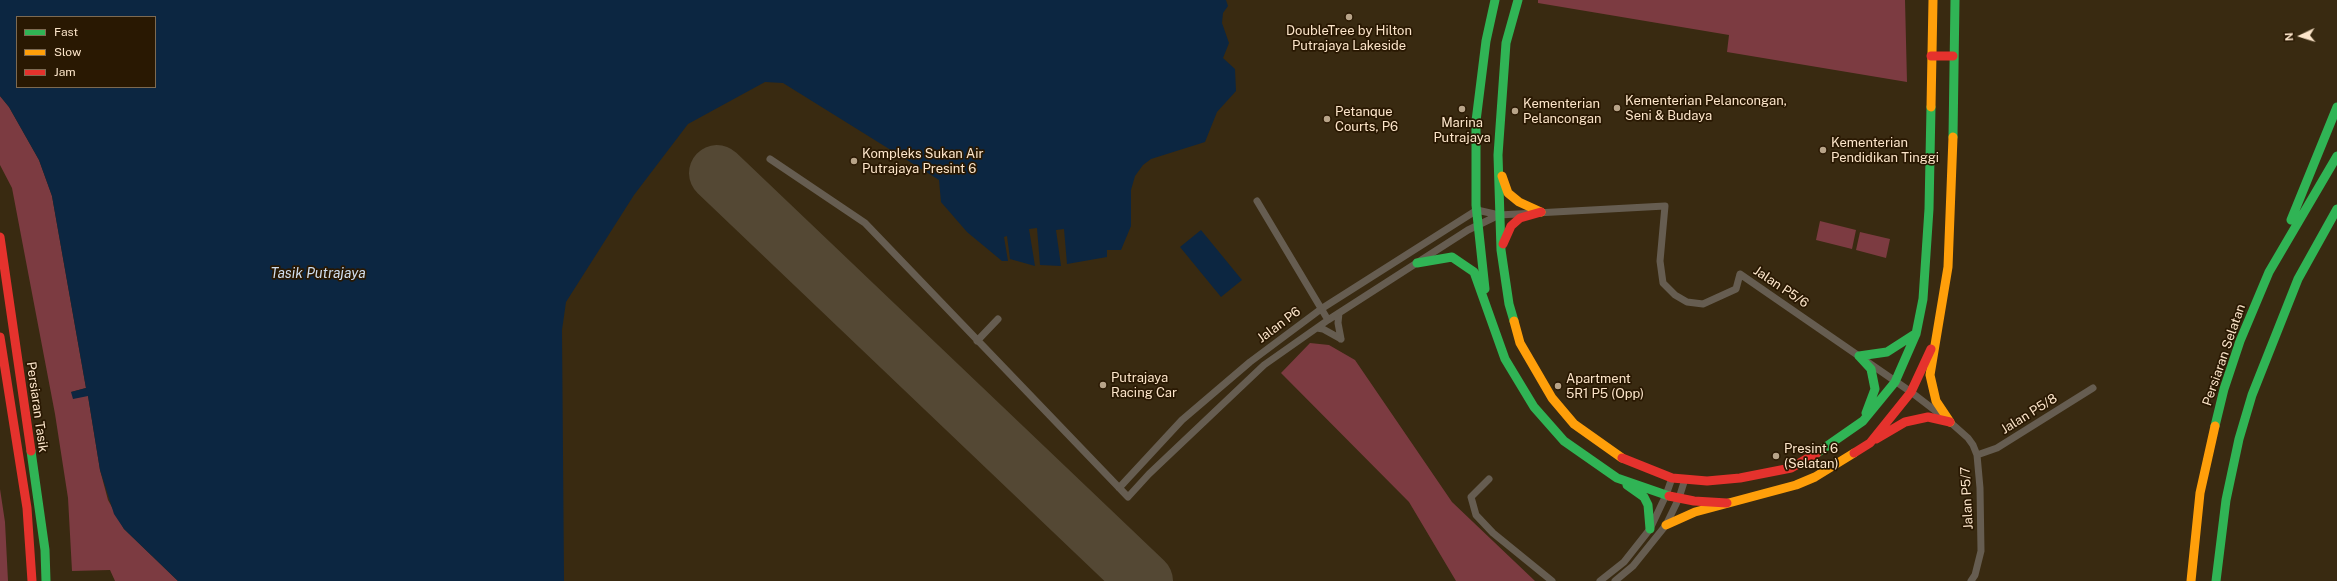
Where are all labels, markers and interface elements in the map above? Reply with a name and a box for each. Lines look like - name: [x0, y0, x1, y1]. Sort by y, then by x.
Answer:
- marker: DoubleTree by Hilton Putrajaya Lakeside: [1344, 12, 1354, 22]
- legend: [16, 16, 156, 88]
- north arrow: [2281, 16, 2321, 56]
- place label: DoubleTree by Hilton Putrajaya Lakeside: [1286, 23, 1412, 54]
- text: Fast: [54, 25, 78, 39]
- text: N: [2283, 32, 2295, 42]
- text: Slow: [54, 45, 81, 59]
- text: Jam: [54, 65, 76, 79]
- place label: Kementerian Pelancongan, Seni & Budaya: [1625, 93, 1787, 124]
- place label: Kementerian Pelancongan: [1523, 96, 1602, 127]
- marker: Kementerian Pelancongan, Seni & Budaya: [1612, 103, 1622, 113]
- place label: Petanque Courts, P6: [1335, 104, 1398, 135]
- marker: Marina Putrajaya: [1457, 104, 1467, 114]
- marker: Kementerian Pelancongan: [1510, 106, 1520, 116]
- marker: Petanque Courts, P6: [1322, 114, 1332, 124]
- place label: Marina Putrajaya: [1433, 115, 1491, 146]
- place label: Kementerian Pendidikan Tinggi: [1831, 135, 1939, 166]
- marker: Kementerian Pendidikan Tinggi: [1818, 145, 1828, 155]
- place label: Kompleks Sukan Air Putrajaya Presint 6: [862, 146, 984, 177]
- marker: Kompleks Sukan Air Putrajaya Presint 6: [849, 156, 859, 166]
- street label: Jalan P5/6: [1750, 263, 1812, 311]
- water label: Tasik Putrajaya: [270, 266, 366, 282]
- street label: Persiaran Selatan: [2199, 302, 2249, 408]
- street label: Jalan P6: [1254, 304, 1304, 346]
- street label: Persiaran Tasik: [23, 361, 51, 453]
- place label: Putrajaya Racing Car: [1111, 370, 1177, 401]
- place label: Apartment 5R1 P5 (Opp): [1566, 371, 1644, 402]
- marker: Putrajaya Racing Car: [1098, 380, 1108, 390]
- marker: Apartment 5R1 P5 (Opp): [1553, 381, 1563, 391]
- street label: Jalan P5/8: [1998, 391, 2060, 437]
- place label: Presint 6 (Selatan): [1784, 441, 1839, 472]
- marker: Presint 6 (Selatan): [1771, 451, 1781, 461]
- street label: Jalan P5/7: [1958, 466, 1976, 530]

